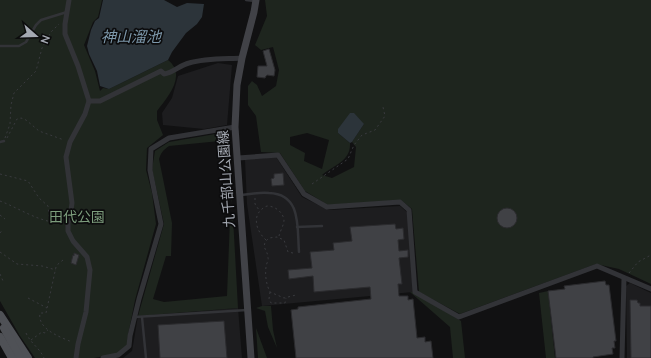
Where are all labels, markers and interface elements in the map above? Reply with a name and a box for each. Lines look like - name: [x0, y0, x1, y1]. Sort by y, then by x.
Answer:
- north arrow: [16, 16, 56, 56]
- water label: 神山溜池: [101, 27, 163, 47]
- text: N: [36, 33, 53, 46]
- street label: 九千部山公園線: [214, 129, 239, 229]
- park label: 田代公園: [49, 208, 105, 227]

